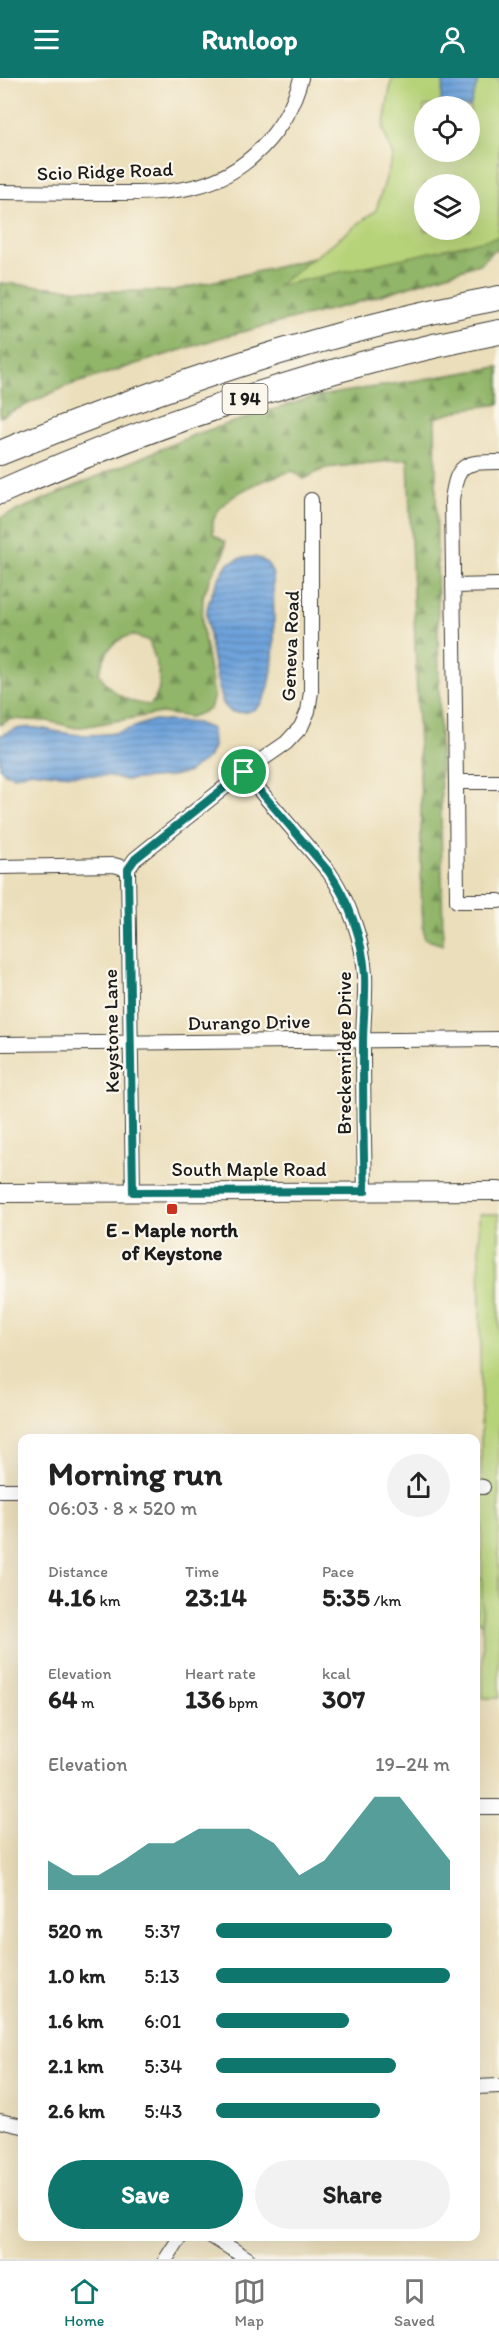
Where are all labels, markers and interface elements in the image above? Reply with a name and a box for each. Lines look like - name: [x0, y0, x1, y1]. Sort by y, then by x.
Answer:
- icon: menu: [30, 23, 63, 56]
- text: Runloop: [202, 23, 297, 56]
- icon: person: [436, 23, 469, 56]
- map controls: [414, 96, 480, 240]
- button: locate: [414, 96, 480, 162]
- street label: Scio Ridge Road: [36, 157, 174, 185]
- button: layers: [414, 174, 480, 240]
- road number: I 94: [222, 384, 268, 414]
- street label: Geneva Road: [276, 590, 304, 702]
- pin: [218, 746, 269, 797]
- icon: arrive: [227, 755, 260, 788]
- street label: Keystone Lane: [98, 969, 124, 1093]
- street label: Breckenridge Drive: [332, 971, 356, 1135]
- street label: Durango Drive: [187, 1009, 311, 1035]
- street label: South Maple Road: [172, 1157, 327, 1181]
- marker: E - Maple north of Keystone: [165, 1202, 179, 1216]
- place label: E - Maple north of Keystone: [106, 1218, 238, 1266]
- text: Morning run: [48, 1454, 223, 1493]
- button: share: [387, 1454, 450, 1517]
- text: 06:03 · 8 × 520 m: [48, 1496, 197, 1520]
- text: Distance: [48, 1562, 108, 1581]
- text: Time: [185, 1562, 219, 1581]
- text: Pace: [322, 1562, 354, 1581]
- text: 4.16: [48, 1581, 96, 1613]
- text: 23:14: [185, 1581, 247, 1613]
- text: 5:35: [322, 1581, 370, 1613]
- text: km: [96, 1591, 121, 1610]
- text: /km: [370, 1591, 401, 1610]
- text: Elevation: [48, 1664, 112, 1683]
- text: Heart rate: [185, 1664, 256, 1683]
- text: kcal: [322, 1664, 350, 1683]
- text: 64: [48, 1683, 77, 1715]
- text: 136: [185, 1683, 225, 1715]
- text: 307: [322, 1683, 365, 1715]
- text: m: [77, 1693, 94, 1712]
- text: bpm: [225, 1693, 258, 1712]
- text: Elevation: [48, 1752, 127, 1776]
- text: 19–24 m: [375, 1752, 450, 1776]
- text: 520 m: [48, 1919, 103, 1943]
- text: 5:37: [144, 1919, 180, 1943]
- text: 1.0 km: [48, 1964, 105, 1988]
- text: 5:13: [144, 1964, 180, 1988]
- text: 1.6 km: [48, 2009, 104, 2033]
- text: 6:01: [144, 2009, 181, 2033]
- text: 2.1 km: [48, 2054, 104, 2078]
- text: 5:34: [144, 2054, 182, 2078]
- text: 2.6 km: [48, 2099, 105, 2123]
- text: 5:43: [144, 2099, 182, 2123]
- button: Save: [48, 2160, 243, 2229]
- button: Share: [255, 2160, 450, 2229]
- tab: Home: [64, 2275, 104, 2330]
- tab: Map: [233, 2275, 266, 2330]
- tab: Saved: [394, 2275, 435, 2330]

